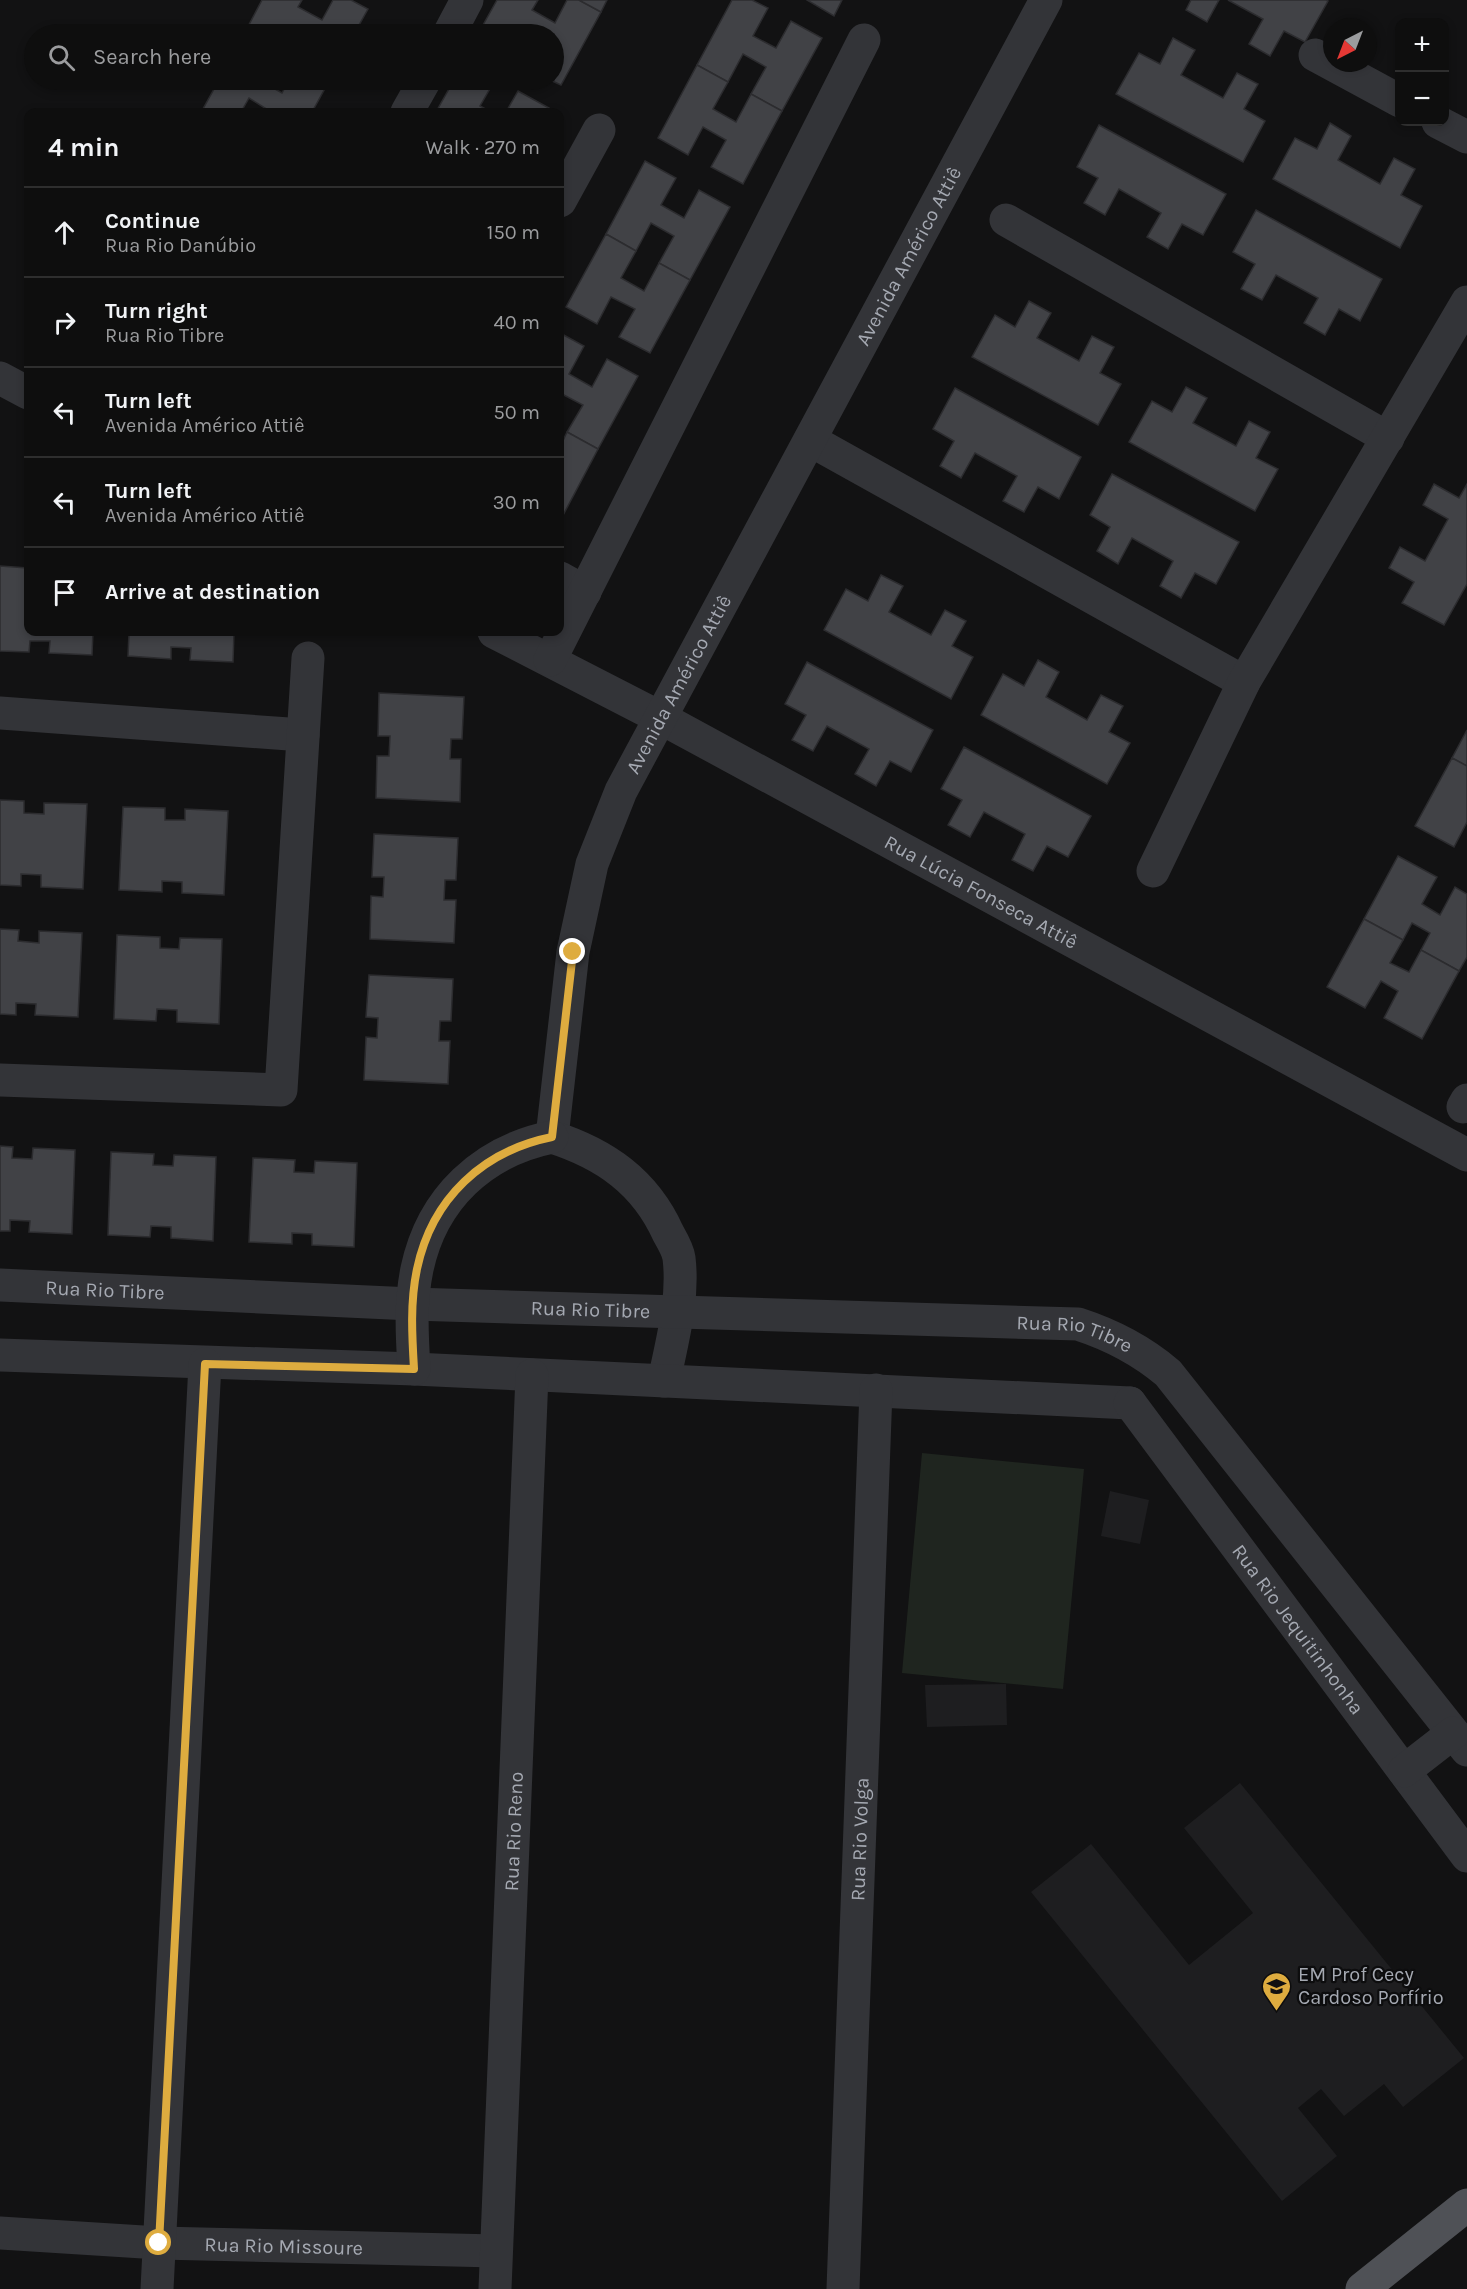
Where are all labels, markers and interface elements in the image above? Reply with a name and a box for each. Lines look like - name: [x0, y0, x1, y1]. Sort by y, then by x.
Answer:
- north arrow: [1323, 18, 1377, 72]
- map controls: [1395, 18, 1449, 126]
- button: +: [1395, 18, 1449, 72]
- search box: [24, 24, 564, 90]
- icon: search: [45, 41, 78, 74]
- text: Search here: [93, 44, 211, 70]
- button: −: [1395, 72, 1449, 126]
- text: 4 min: [48, 132, 119, 163]
- text: Walk · 270 m: [426, 136, 540, 159]
- street label: Avenida Américo Attiê: [851, 163, 966, 350]
- text: Continue: [105, 208, 200, 234]
- icon: ahead: [48, 216, 81, 249]
- text: 150 m: [487, 221, 540, 244]
- text: Rua Rio Danúbio: [105, 234, 256, 257]
- text: Turn right: [105, 298, 208, 324]
- icon: right: [48, 306, 81, 339]
- text: 40 m: [494, 311, 540, 334]
- text: Rua Rio Tibre: [105, 324, 224, 347]
- text: Turn left: [105, 388, 192, 414]
- icon: left: [48, 396, 81, 429]
- text: 50 m: [493, 401, 540, 424]
- text: Avenida Américo Attiê: [105, 414, 304, 437]
- text: Turn left: [105, 478, 192, 504]
- icon: left: [48, 486, 81, 519]
- text: 30 m: [493, 491, 540, 514]
- text: Avenida Américo Attiê: [105, 504, 304, 527]
- icon: arrive: [48, 576, 81, 609]
- text: Arrive at destination: [105, 579, 320, 605]
- street label: Avenida Américo Attiê: [621, 591, 736, 778]
- street label: Rua Lúcia Fonseca Attiê: [880, 830, 1081, 954]
- route end: [559, 938, 585, 964]
- street label: Rua Rio Tibre: [45, 1276, 165, 1305]
- street label: Rua Rio Tibre: [530, 1297, 650, 1323]
- street label: Rua Rio Tibre: [1016, 1311, 1136, 1358]
- street label: Rua Rio Jequitinhonha: [1227, 1540, 1369, 1719]
- street label: Rua Rio Reno: [500, 1771, 528, 1892]
- street label: Rua Rio Volga: [846, 1777, 874, 1901]
- place label: EM Prof Cecy Cardoso Porfírio: [1298, 1963, 1444, 2009]
- school or university icon: EM Prof Cecy Cardoso Porfírio: [1261, 1970, 1293, 2012]
- route start: [145, 2229, 171, 2255]
- street label: Rua Rio Missoure: [204, 2233, 363, 2260]

